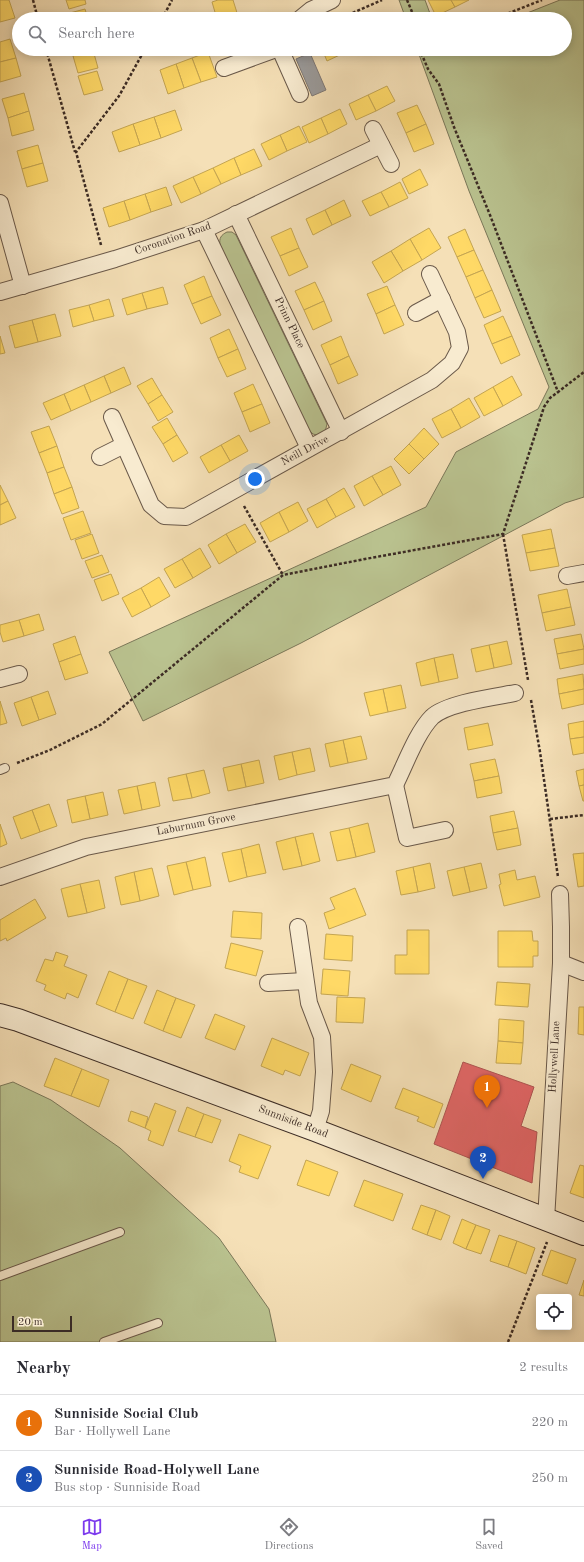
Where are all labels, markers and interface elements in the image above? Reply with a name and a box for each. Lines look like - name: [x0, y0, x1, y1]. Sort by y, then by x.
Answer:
- search box: [12, 12, 572, 56]
- icon: search: [26, 23, 48, 45]
- text: Search here: [58, 27, 135, 42]
- street label: Coronation Road: [133, 221, 213, 257]
- street label: Prinn Place: [272, 296, 306, 350]
- street label: Neill Drive: [279, 434, 331, 468]
- your location: [245, 469, 265, 489]
- street label: Laburnum Grove: [156, 812, 236, 838]
- street label: Hollywell Lane: [548, 1021, 562, 1093]
- pin: 1: [474, 1075, 500, 1108]
- street label: Sunniside Road: [257, 1104, 330, 1140]
- pin: 2: [470, 1146, 496, 1179]
- map controls: [536, 1294, 572, 1330]
- button: locate: [536, 1294, 572, 1330]
- scale bar: [12, 1314, 72, 1333]
- text: 20 m: [18, 1317, 43, 1328]
- text: Nearby: [16, 1360, 71, 1377]
- text: 2 results: [519, 1361, 568, 1374]
- text: Sunniside Social Club: [54, 1407, 198, 1422]
- text: 1: [25, 1416, 33, 1429]
- text: 220 m: [531, 1416, 568, 1429]
- text: Bar · Hollywell Lane: [54, 1425, 170, 1438]
- text: Sunniside Road-Holywell Lane: [54, 1463, 259, 1478]
- text: 2: [25, 1472, 33, 1485]
- text: 250 m: [531, 1472, 568, 1485]
- text: Bus stop · Sunniside Road: [54, 1481, 201, 1494]
- tab: Map: [81, 1516, 103, 1554]
- tab: Directions: [265, 1516, 313, 1554]
- tab: Saved: [475, 1516, 503, 1554]

